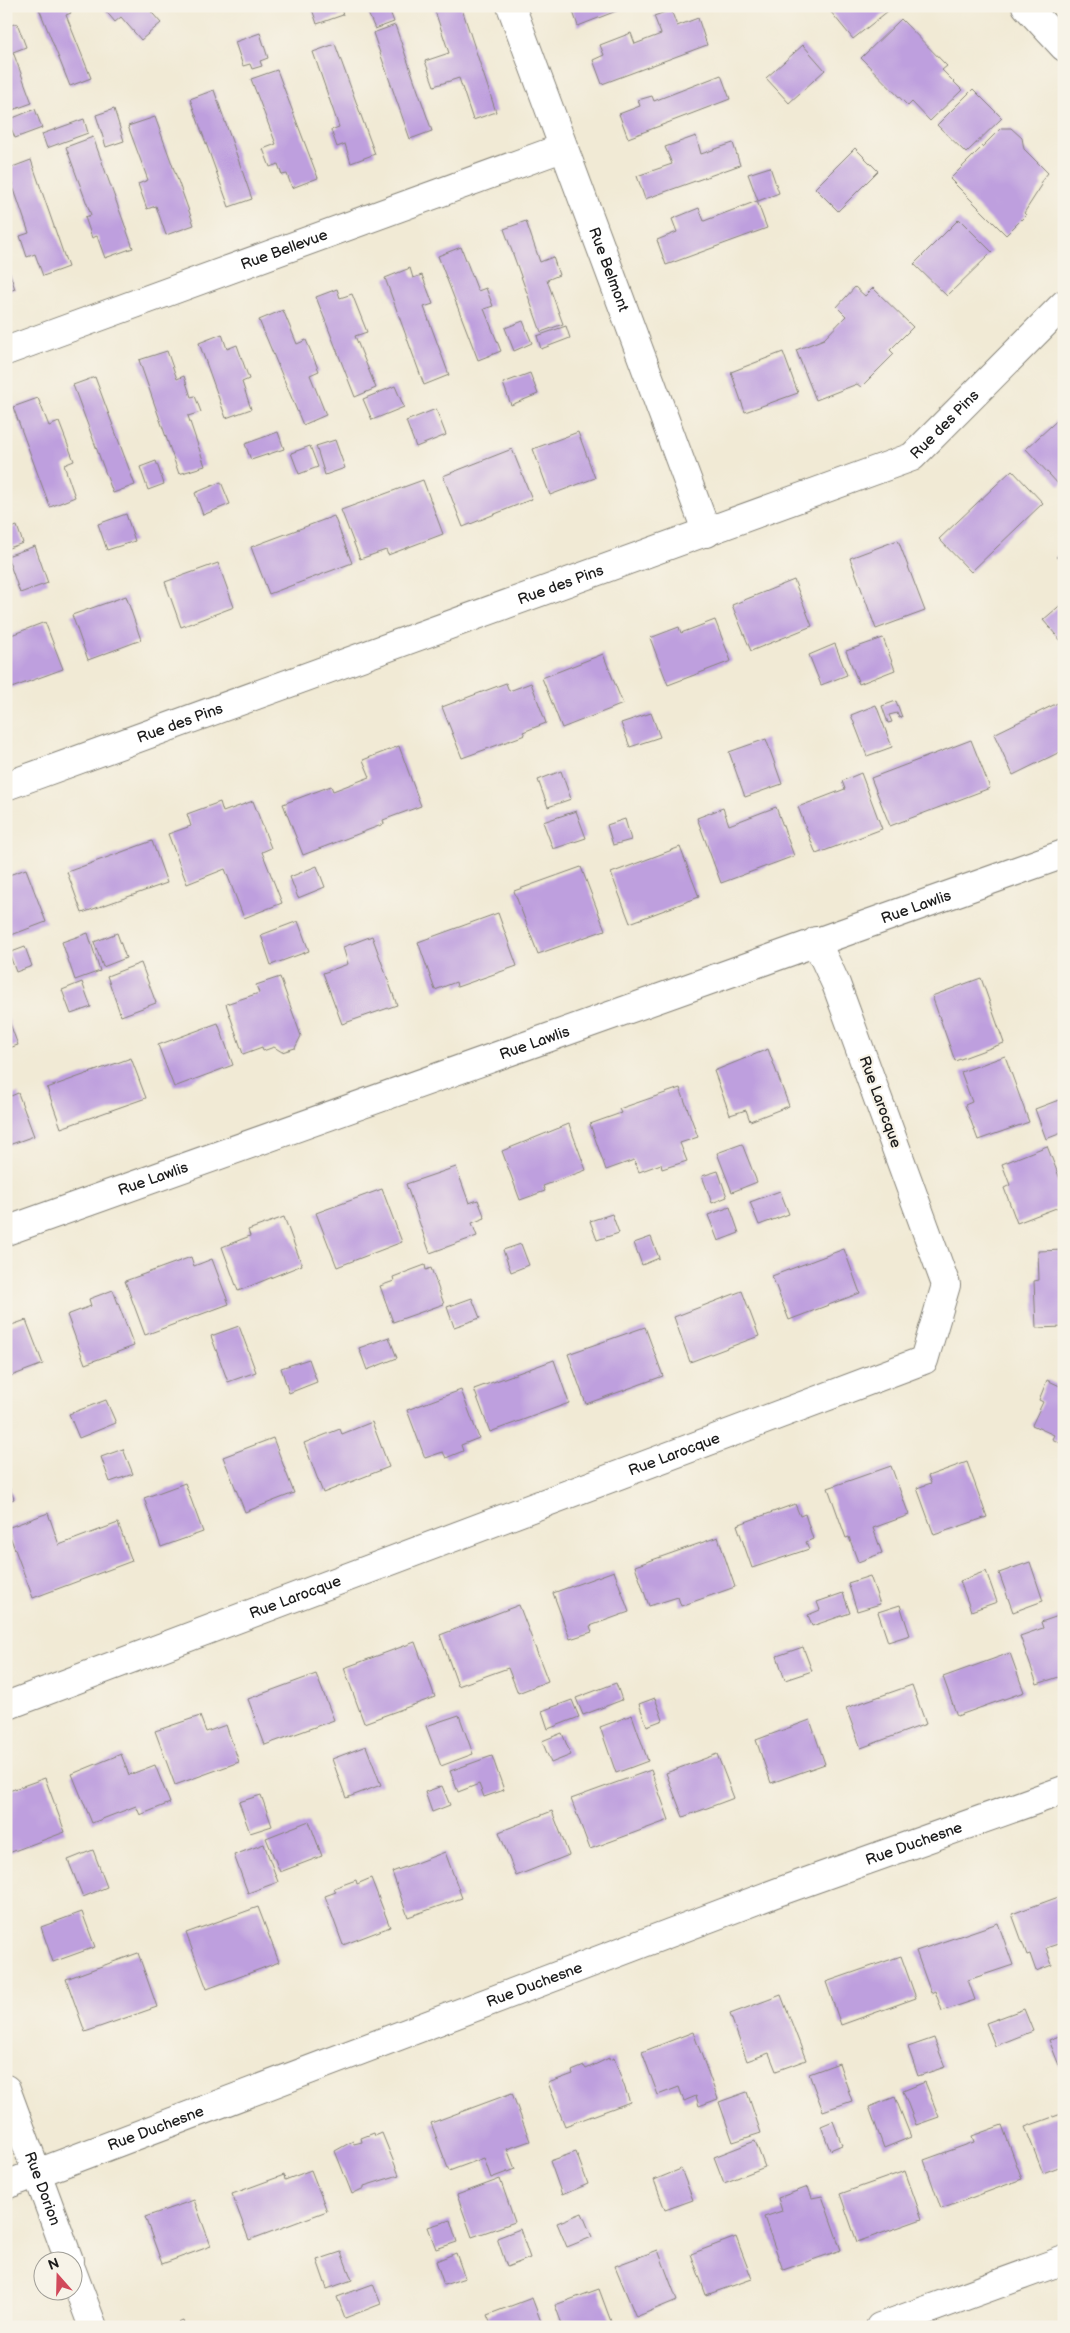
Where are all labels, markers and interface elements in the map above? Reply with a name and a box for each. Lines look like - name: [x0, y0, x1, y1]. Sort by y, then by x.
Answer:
- street label: Rue Bellevue: [238, 225, 330, 274]
- street label: Rue Belmont: [585, 225, 633, 315]
- street label: Rue des Pins: [906, 385, 983, 463]
- street label: Rue des Pins: [515, 560, 607, 609]
- street label: Rue des Pins: [134, 698, 226, 747]
- street label: Rue Lawlis: [878, 885, 954, 928]
- street label: Rue Lawlis: [497, 1021, 573, 1064]
- street label: Rue Larocque: [855, 1054, 905, 1151]
- street label: Rue Lawlis: [115, 1157, 191, 1200]
- street label: Rue Larocque: [626, 1428, 723, 1480]
- street label: Rue Larocque: [247, 1571, 344, 1623]
- street label: Rue Duchesne: [863, 1818, 965, 1869]
- street label: Rue Duchesne: [484, 1958, 585, 2011]
- street label: Rue Duchesne: [105, 2101, 206, 2155]
- street label: Rue Dorion: [20, 2149, 65, 2228]
- north arrow: [32, 2250, 82, 2300]
- text: N: [46, 2254, 62, 2274]

